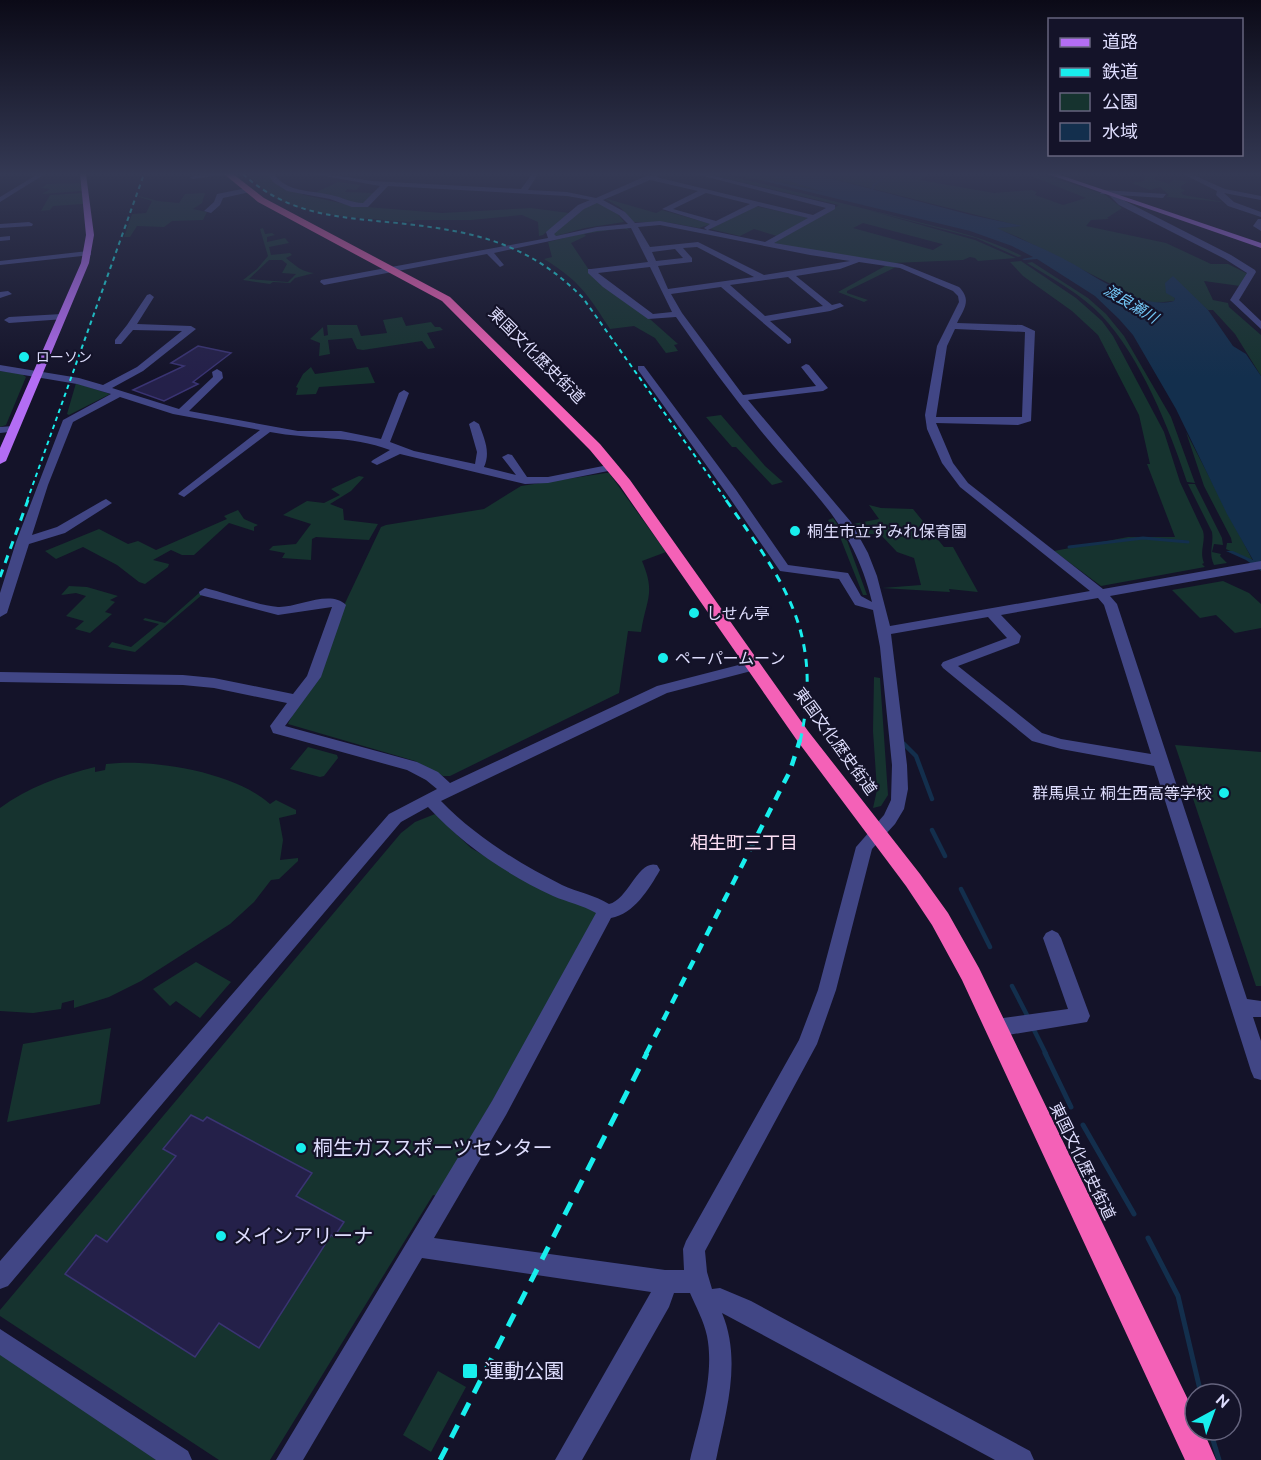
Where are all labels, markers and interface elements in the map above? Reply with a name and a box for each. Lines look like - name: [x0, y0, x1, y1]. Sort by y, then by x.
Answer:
- legend: [1048, 18, 1243, 156]
- text: 道路: [1102, 31, 1138, 51]
- text: 鉄道: [1102, 61, 1138, 81]
- text: 公園: [1102, 91, 1138, 111]
- text: 水域: [1102, 121, 1138, 141]
- water label: 渡良瀬川: [1101, 281, 1163, 327]
- street label: 東国文化歴史街道: [485, 303, 589, 407]
- place label: ローソン: [36, 349, 92, 365]
- marker: ローソン: [17, 350, 31, 364]
- place label: 桐生市立すみれ保育園: [807, 522, 967, 540]
- marker: 桐生市立すみれ保育園: [788, 524, 802, 538]
- place label: しせん亭: [706, 604, 770, 622]
- marker: しせん亭: [687, 606, 701, 620]
- place label: ペーパームーン: [675, 649, 786, 667]
- marker: ペーパームーン: [656, 651, 670, 665]
- street label: 東国文化歴史街道: [791, 684, 881, 798]
- place label: 群馬県立 桐生西高等学校: [1032, 784, 1212, 802]
- marker: 群馬県立 桐生西高等学校: [1217, 786, 1231, 800]
- district label: 相生町三丁目: [690, 832, 798, 852]
- street label: 東国文化歴史街道: [1047, 1100, 1119, 1222]
- place label: 桐生ガススポーツセンター: [313, 1136, 553, 1159]
- marker: 桐生ガススポーツセンター: [294, 1141, 308, 1155]
- place label: メインアリーナ: [233, 1224, 373, 1247]
- marker: メインアリーナ: [214, 1229, 228, 1243]
- place label: 運動公園: [484, 1359, 564, 1382]
- marker: 運動公園: [461, 1362, 479, 1380]
- north arrow: [1183, 1382, 1243, 1442]
- text: N: [1212, 1390, 1233, 1411]

